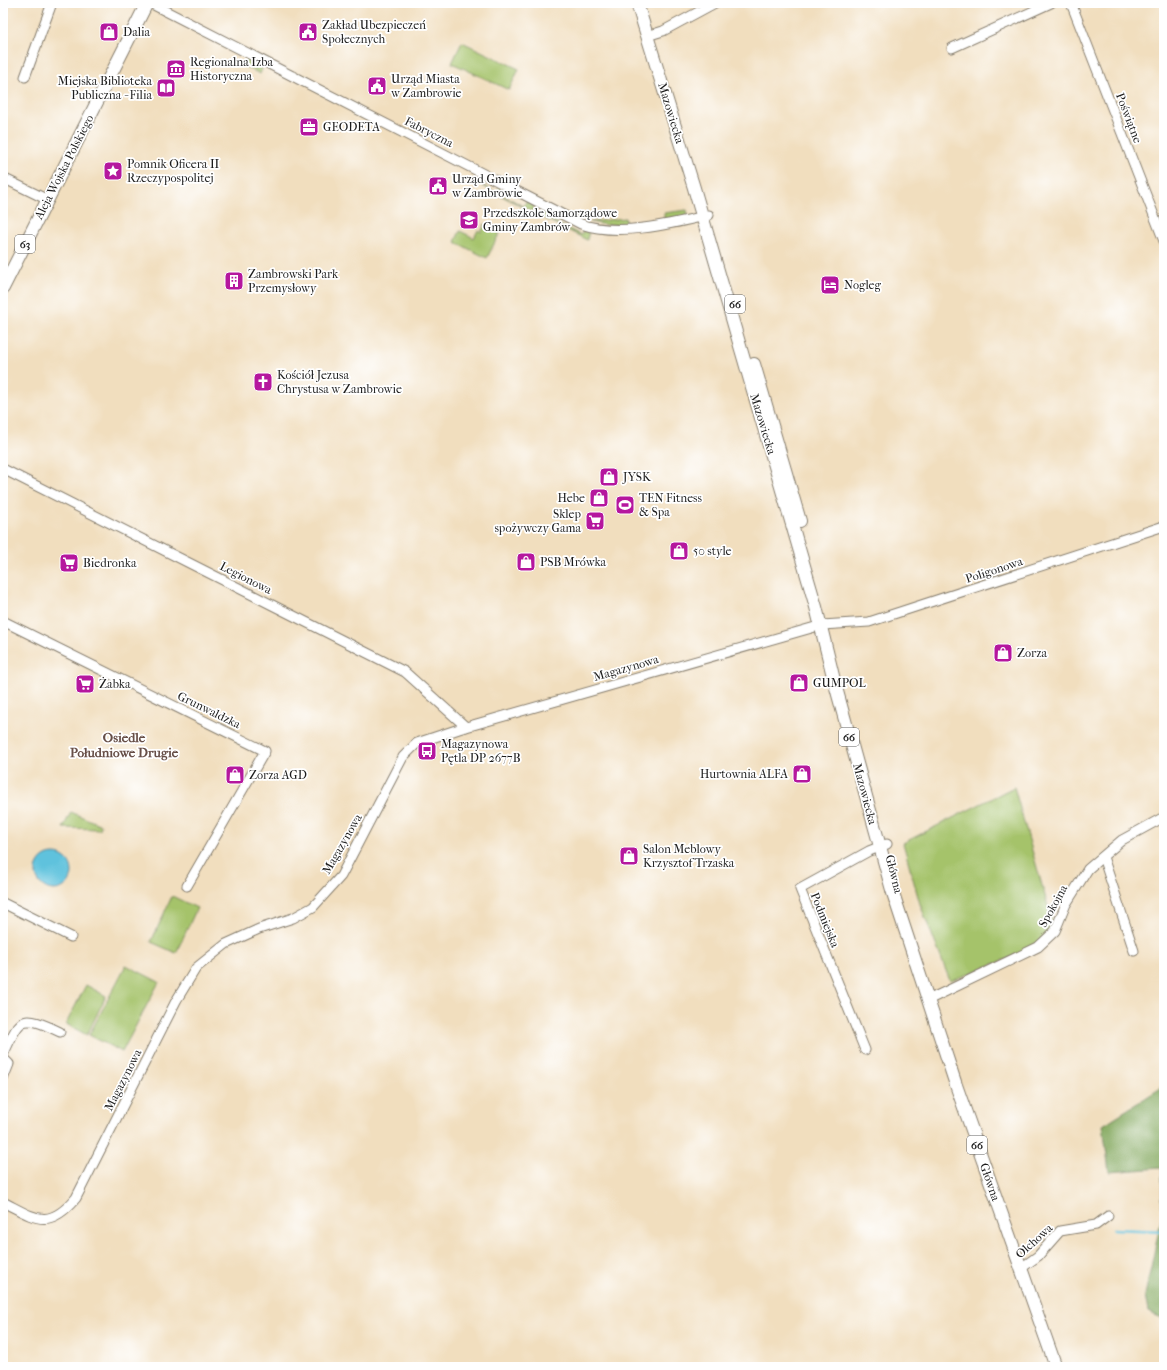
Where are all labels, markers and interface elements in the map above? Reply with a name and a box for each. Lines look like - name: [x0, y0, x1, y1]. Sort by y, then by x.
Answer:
- place label: Zakład Ubezpieczeń Społecznych: [322, 18, 426, 46]
- shop icon: Dalia: [98, 21, 120, 43]
- public building icon: Zakład Ubezpieczeń Społecznych: [297, 21, 319, 43]
- place label: Dalia: [123, 25, 151, 39]
- place label: Regionalna Izba Historyczna: [190, 55, 274, 83]
- museum icon: Regionalna Izba Historyczna: [165, 58, 187, 80]
- place label: Urząd Miasta w Zambrowie: [390, 72, 462, 100]
- place label: Miejska Biblioteka Publiczna - Filia: [58, 74, 152, 102]
- public building icon: Urząd Miasta w Zambrowie: [366, 75, 388, 97]
- library icon: Miejska Biblioteka Publiczna - Filia: [155, 77, 177, 99]
- street label: Mazowiecka: [655, 81, 687, 146]
- street label: Poświątne: [1113, 91, 1145, 145]
- street label: Aleja Wojska Polskiego: [31, 112, 96, 223]
- street label: Fabryczna: [402, 114, 456, 150]
- office icon: GEODETA: [298, 116, 320, 138]
- place label: GEODETA: [323, 120, 380, 134]
- place label: Pomnik Oficera II Rzeczypospolitej: [127, 157, 220, 185]
- place icon: Pomnik Oficera II Rzeczypospolitej: [102, 160, 124, 182]
- place label: Urząd Gminy w Zambrowie: [451, 172, 523, 200]
- public building icon: Urząd Gminy w Zambrowie: [427, 175, 449, 197]
- place label: Przedszkole Samorządowe Gminy Zambrów: [483, 206, 617, 234]
- school or university icon: Przedszkole Samorządowe Gminy Zambrów: [458, 209, 480, 231]
- road number: 63: [15, 235, 35, 253]
- place label: Zambrowski Park Przemysłowy: [248, 267, 339, 295]
- building icon: Zambrowski Park Przemysłowy: [223, 270, 245, 292]
- hotel icon: Nogleg: [819, 274, 841, 296]
- place label: Nogleg: [844, 278, 882, 292]
- road number: 66: [725, 295, 745, 313]
- place label: Kościół Jezusa Chrystusa w Zambrowie: [277, 368, 402, 396]
- church icon: Kościół Jezusa Chrystusa w Zambrowie: [252, 371, 274, 393]
- street label: Mazowiecka: [747, 392, 779, 457]
- shop icon: JYSK: [598, 466, 620, 488]
- place label: JYSK: [622, 470, 652, 484]
- shop icon: Hebe: [588, 487, 610, 509]
- place label: Hebe: [557, 491, 585, 505]
- place label: TEN Fitness & Spa: [639, 491, 703, 519]
- sports icon: TEN Fitness & Spa: [614, 494, 636, 516]
- place label: Sklep spożywczy Gama: [494, 507, 581, 535]
- supermarket icon: Sklep spożywczy Gama: [584, 510, 606, 532]
- shop icon: 50 style: [668, 540, 690, 562]
- place label: 50 style: [693, 544, 732, 558]
- shop icon: PSB Mrówka: [515, 551, 537, 573]
- supermarket icon: Biedronka: [58, 552, 80, 574]
- street label: Poligonowa: [964, 554, 1025, 586]
- place label: PSB Mrówka: [540, 555, 607, 569]
- place label: Biedronka: [83, 556, 137, 570]
- street label: Legionowa: [218, 559, 275, 597]
- shop icon: Zorza: [992, 642, 1014, 664]
- place label: Zorza: [1017, 646, 1048, 660]
- street label: Magazynowa: [592, 652, 661, 684]
- shop icon: GUMPOL: [788, 672, 810, 694]
- supermarket icon: Żabka: [74, 673, 96, 695]
- place label: Żabka: [99, 676, 131, 691]
- place label: GUMPOL: [813, 676, 866, 690]
- street label: Grunwaldzka: [175, 689, 243, 731]
- road number: 66: [839, 728, 859, 746]
- district label: Osiedle Południowe Drugie: [70, 730, 179, 761]
- place label: Magazynowa Pętla DP 2677B: [441, 737, 521, 765]
- bus stop icon: Magazynowa Pętla DP 2677B: [416, 740, 438, 762]
- street label: Mazowiecka: [850, 762, 880, 827]
- shop icon: Hurtownia ALFA: [791, 763, 813, 785]
- shop icon: Zorza AGD: [224, 764, 246, 786]
- place label: Hurtownia ALFA: [700, 767, 788, 781]
- place label: Zorza AGD: [249, 768, 307, 782]
- street label: Magazynowa: [319, 811, 365, 877]
- place label: Salon Meblowy Krzysztof Trzaska: [643, 842, 735, 870]
- shop icon: Salon Meblowy Krzysztof Trzaska: [618, 845, 640, 867]
- street label: Główna: [882, 853, 906, 895]
- street label: Spokojna: [1036, 882, 1071, 930]
- street label: Podmiejska: [808, 890, 843, 950]
- street label: Magazynowa: [102, 1046, 145, 1113]
- road number: 66: [967, 1136, 987, 1154]
- street label: Główna: [977, 1161, 1003, 1203]
- street label: Olchowa: [1013, 1220, 1056, 1261]

